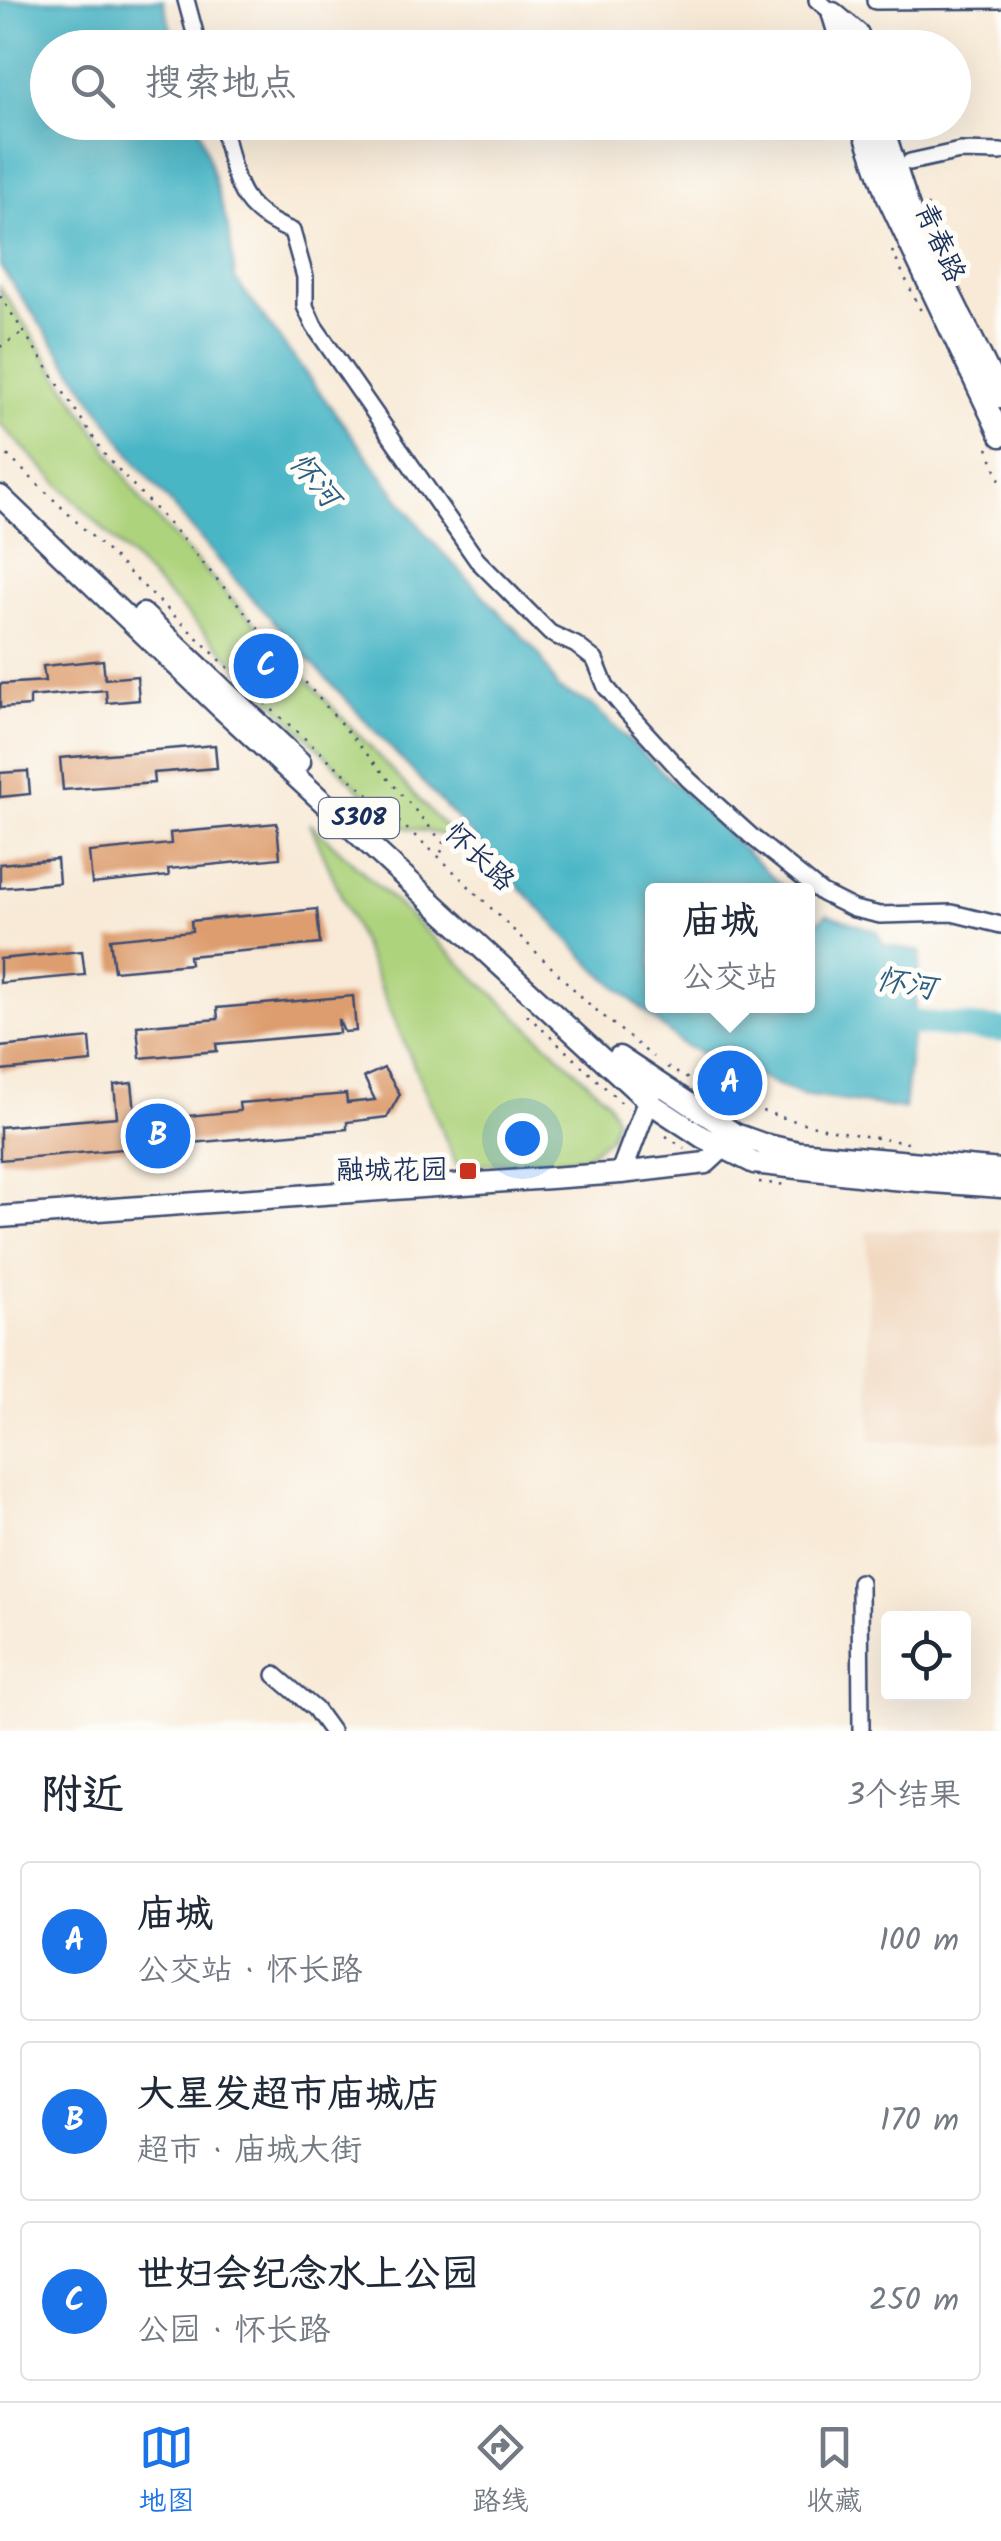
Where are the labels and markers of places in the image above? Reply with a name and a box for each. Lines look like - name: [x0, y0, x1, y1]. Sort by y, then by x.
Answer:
- pin: C: [234, 628, 298, 704]
- pin: A: [698, 1046, 762, 1120]
- pin: B: [126, 1098, 190, 1174]
- place label: 融城花园: [336, 1149, 448, 1194]
- marker: 融城花园: [457, 1160, 479, 1182]

